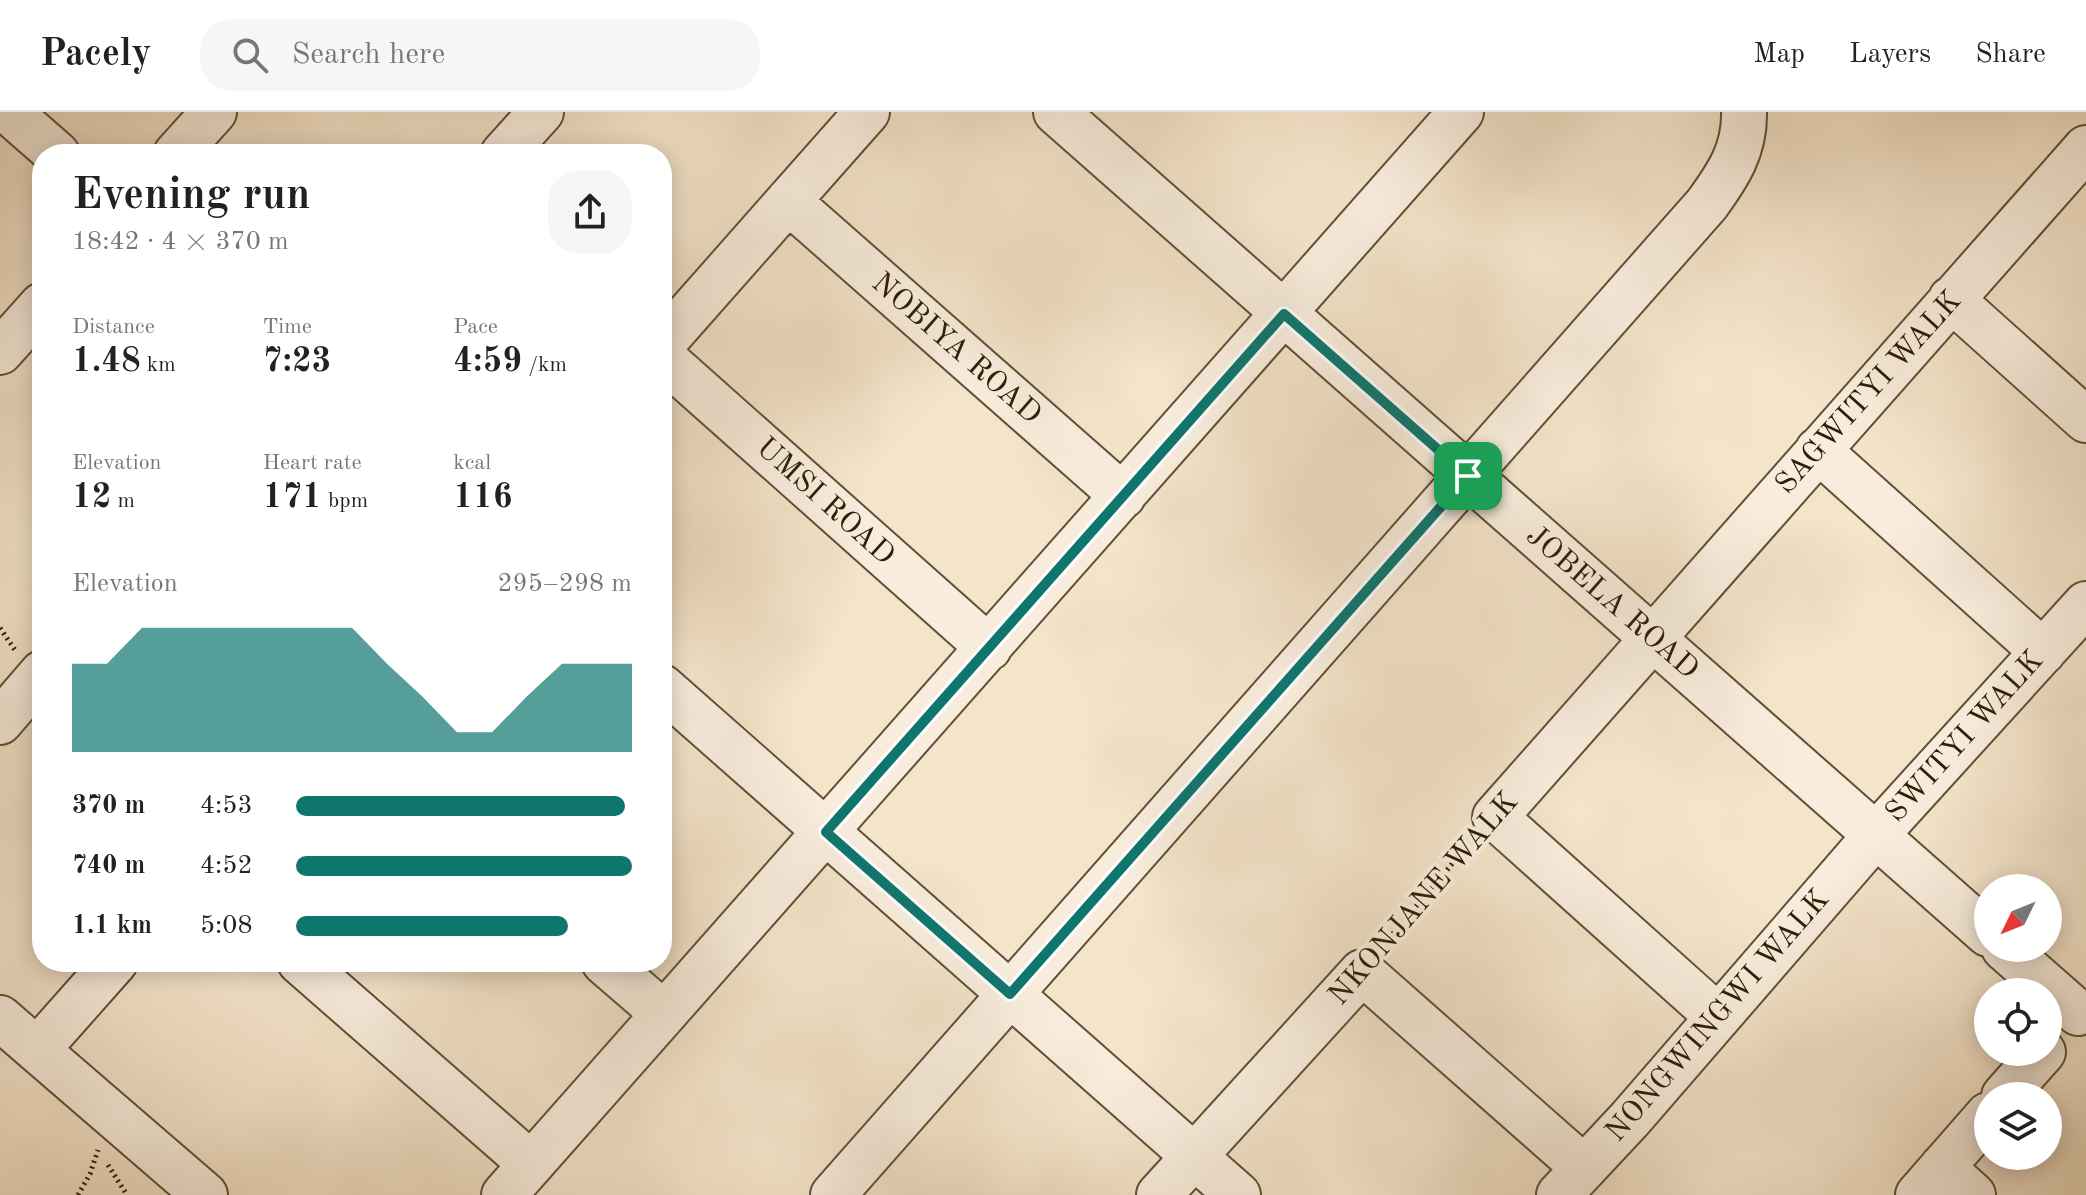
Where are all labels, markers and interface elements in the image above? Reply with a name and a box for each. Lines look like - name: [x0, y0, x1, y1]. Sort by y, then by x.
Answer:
- search box: [200, 19, 760, 91]
- icon: search: [228, 33, 272, 77]
- text: Pacely: [40, 36, 152, 74]
- text: Search here: [292, 40, 445, 70]
- text: Map: [1753, 41, 1805, 69]
- text: Layers: [1849, 41, 1931, 69]
- text: Share: [1975, 41, 2046, 69]
- button: share: [548, 170, 632, 254]
- text: Evening run: [72, 174, 310, 218]
- text: 18:42 · 4 × 370 m: [72, 229, 289, 255]
- street label: NOBIYA ROAD: [866, 268, 1046, 430]
- street label: SAGWITYI WALK: [1770, 286, 1968, 500]
- text: Distance: [72, 316, 155, 338]
- text: Time: [263, 316, 312, 338]
- text: Pace: [453, 316, 498, 338]
- text: 1.48: [72, 345, 141, 379]
- text: 7:23: [263, 345, 331, 379]
- text: 4:59: [453, 345, 522, 379]
- text: km: [141, 354, 176, 376]
- text: /km: [522, 354, 567, 376]
- street label: UMSI ROAD: [750, 433, 900, 571]
- pin: [1434, 442, 1502, 510]
- text: Elevation: [72, 452, 162, 474]
- text: Heart rate: [263, 452, 362, 474]
- text: kcal: [453, 452, 491, 474]
- icon: arrive: [1446, 454, 1490, 498]
- text: 12: [72, 481, 111, 515]
- text: 171: [263, 481, 322, 515]
- text: 116: [453, 481, 513, 515]
- text: m: [111, 490, 135, 512]
- text: bpm: [322, 490, 368, 512]
- street label: JOBELA ROAD: [1520, 520, 1704, 686]
- text: Elevation: [72, 571, 178, 597]
- text: 295–298 m: [497, 571, 632, 597]
- street label: SWITYI WALK: [1880, 645, 2050, 829]
- street label: NKONJANE WALK: [1324, 787, 1524, 1011]
- text: 370 m: [72, 793, 145, 819]
- text: 4:53: [200, 793, 253, 819]
- text: 740 m: [72, 853, 145, 879]
- text: 4:52: [200, 853, 253, 879]
- north arrow: [1974, 874, 2062, 962]
- map controls: [1974, 874, 2062, 1170]
- street label: NONGWINGWI WALK: [1601, 884, 1835, 1148]
- text: 1.1 km: [72, 913, 152, 939]
- text: 5:08: [200, 913, 253, 939]
- button: locate: [1974, 978, 2062, 1066]
- button: layers: [1974, 1082, 2062, 1170]

